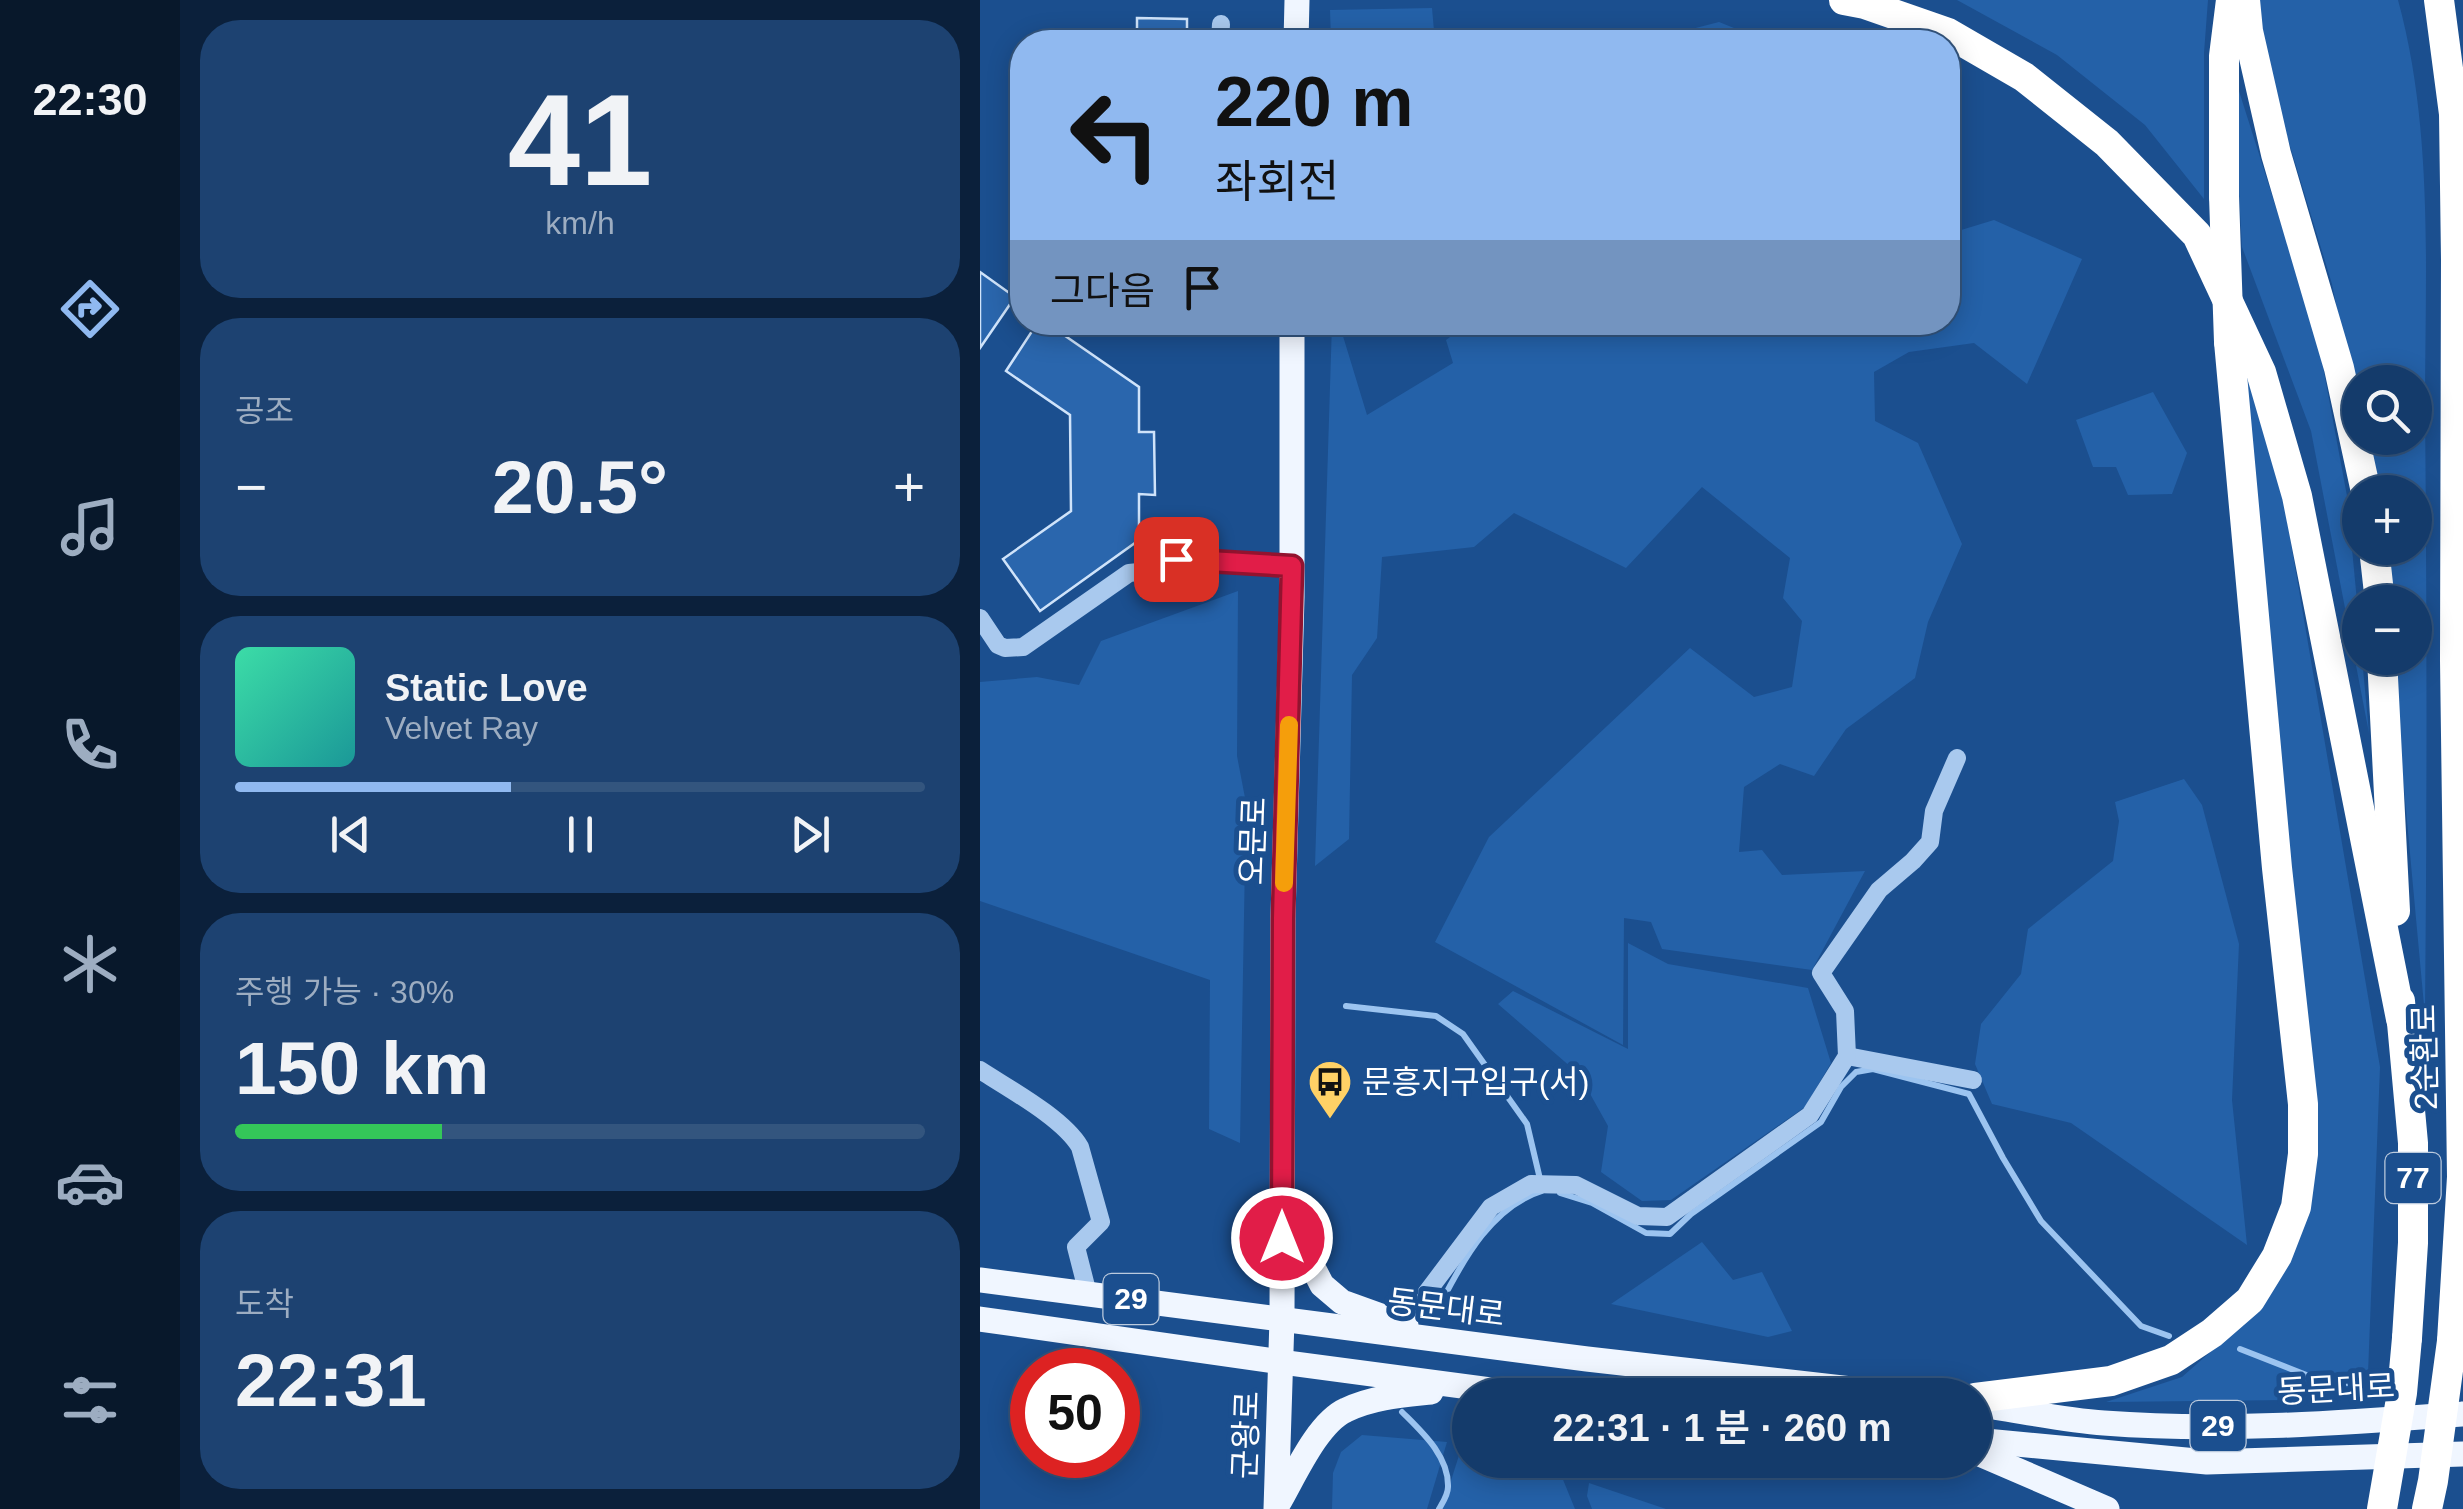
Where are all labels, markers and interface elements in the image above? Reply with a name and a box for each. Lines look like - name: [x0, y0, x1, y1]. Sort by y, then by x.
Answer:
- text: 220 m: [1215, 63, 1413, 141]
- text: 41: [508, 67, 652, 213]
- icon: left: [1050, 70, 1180, 200]
- text: 22:30: [32, 74, 148, 125]
- text: 좌회전: [1215, 156, 1339, 207]
- text: km/h: [545, 205, 615, 241]
- icon: arrive: [1175, 260, 1230, 315]
- text: 그다음: [1050, 270, 1155, 312]
- icon: directions: [55, 274, 125, 344]
- map controls: [2342, 365, 2432, 675]
- button: search: [2342, 365, 2432, 455]
- text: 공조: [235, 393, 294, 429]
- text: 20.5°: [492, 445, 668, 529]
- text: −: [235, 456, 267, 518]
- text: +: [893, 456, 925, 518]
- button: +: [2342, 475, 2432, 565]
- icon: music: [55, 492, 125, 562]
- pin: [1134, 517, 1219, 602]
- icon: arrive: [1149, 532, 1204, 587]
- button: −: [2342, 585, 2432, 675]
- text: Static Love: [385, 667, 588, 709]
- icon: phone: [55, 710, 125, 780]
- text: Velvet Ray: [385, 710, 538, 746]
- street label: 오문로: [1233, 796, 1273, 886]
- icon: previous: [323, 807, 378, 862]
- icon: pause: [553, 807, 608, 862]
- icon: next: [783, 807, 838, 862]
- icon: climate: [55, 929, 125, 999]
- text: 주행 가능 · 30%: [235, 974, 454, 1010]
- street label: 2순환로: [2406, 1004, 2444, 1110]
- text: 150 km: [235, 1026, 489, 1110]
- bus stop icon: 문흥지구입구(서): [1307, 1059, 1353, 1120]
- place label: 문흥지구입구(서): [1362, 1064, 1589, 1100]
- icon: car: [55, 1147, 125, 1217]
- road number: 77: [2386, 1153, 2440, 1203]
- position arrow: [1230, 1186, 1334, 1290]
- road number: 29: [1104, 1274, 1158, 1324]
- street label: 동문대로: [1385, 1283, 1507, 1333]
- text: 도착: [235, 1286, 294, 1322]
- text: 22:31: [235, 1338, 427, 1422]
- speed limit sign: 50: [1010, 1348, 1140, 1478]
- icon: filters: [55, 1365, 125, 1435]
- street label: 동문대로: [2276, 1368, 2396, 1410]
- street label: 군왕로: [1226, 1390, 1266, 1480]
- road number: 29: [2190, 1401, 2246, 1451]
- text: 22:31 · 1 분 · 260 m: [1552, 1407, 1892, 1449]

